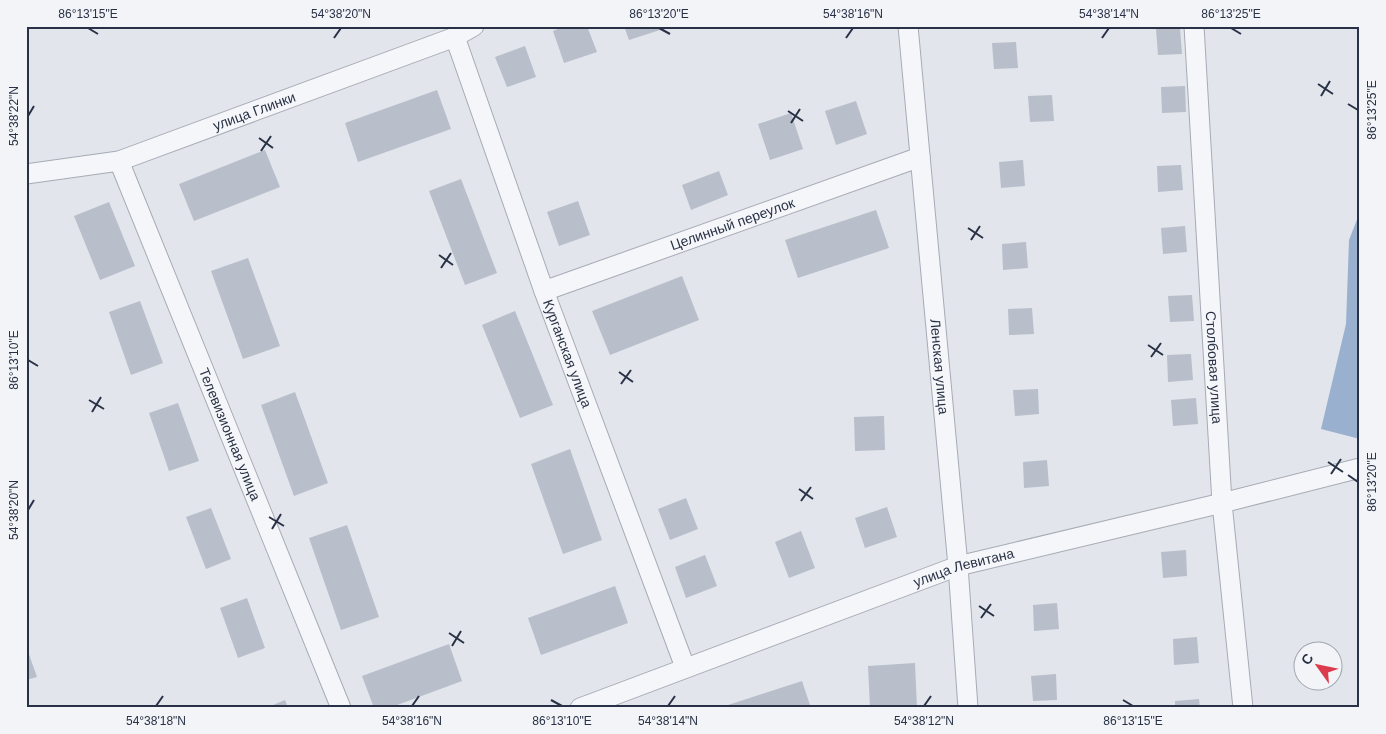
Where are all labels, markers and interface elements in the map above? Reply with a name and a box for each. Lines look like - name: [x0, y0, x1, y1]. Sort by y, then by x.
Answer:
- text: 86°13'15"E: [58, 7, 118, 21]
- text: 54°38'20"N: [311, 7, 371, 21]
- text: 86°13'20"E: [629, 7, 689, 21]
- text: 54°38'16"N: [823, 7, 883, 21]
- text: 54°38'14"N: [1079, 7, 1139, 21]
- text: 86°13'25"E: [1201, 7, 1261, 21]
- text: 86°13'25"E: [1365, 80, 1379, 140]
- text: 54°38'22"N: [7, 86, 21, 146]
- street label: улица Глинки: [211, 89, 298, 134]
- street label: Целинный переулок: [668, 194, 797, 253]
- street label: Курганская улица: [540, 297, 595, 410]
- street label: Столбовая улица: [1203, 311, 1225, 424]
- street label: Ленская улица: [927, 318, 952, 415]
- text: 86°13'10"E: [7, 330, 21, 390]
- street label: Телевизионная улица: [196, 366, 264, 503]
- text: 86°13'20"E: [1365, 452, 1379, 512]
- text: 54°38'20"N: [7, 480, 21, 540]
- street label: улица Левитана: [911, 545, 1016, 590]
- north arrow: [1294, 642, 1344, 692]
- text: С: [1298, 650, 1317, 668]
- text: 54°38'18"N: [126, 714, 186, 728]
- text: 54°38'16"N: [382, 714, 442, 728]
- text: 86°13'10"E: [532, 714, 592, 728]
- text: 54°38'14"N: [638, 714, 698, 728]
- text: 54°38'12"N: [894, 714, 954, 728]
- text: 86°13'15"E: [1103, 714, 1163, 728]

